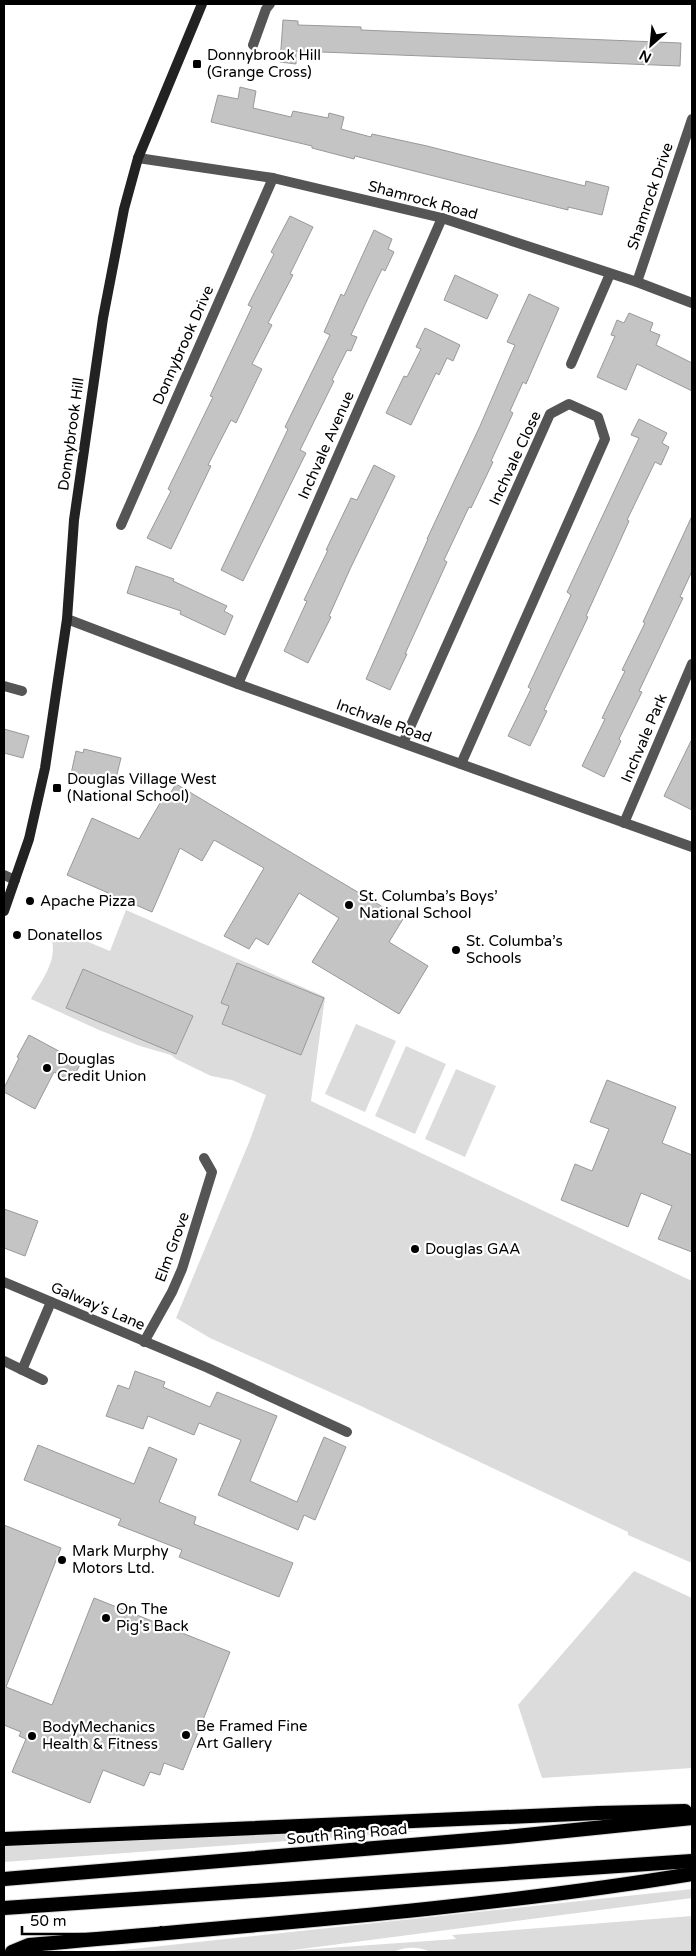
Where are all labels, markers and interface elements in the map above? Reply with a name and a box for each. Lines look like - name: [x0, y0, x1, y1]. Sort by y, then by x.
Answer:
- north arrow: [626, 20, 676, 70]
- place label: Donnybrook Hill (Grange Cross): [207, 46, 321, 81]
- text: N: [636, 46, 654, 66]
- marker: Donnybrook Hill (Grange Cross): [191, 58, 203, 70]
- street label: Shamrock Drive: [623, 140, 677, 252]
- street label: Shamrock Road: [366, 177, 480, 223]
- street label: Donnybrook Drive: [149, 283, 217, 407]
- street label: Donnybrook Hill: [54, 376, 88, 492]
- street label: Inchvale Avenue: [294, 388, 358, 502]
- street label: Inchvale Close: [485, 408, 545, 508]
- street label: Inchvale Park: [617, 691, 671, 785]
- street label: Inchvale Road: [334, 695, 434, 747]
- place label: Douglas Village West (National School): [67, 770, 217, 805]
- marker: Douglas Village West (National School): [51, 782, 63, 794]
- place label: St. Columba’s Boys’ National School: [359, 887, 498, 922]
- place label: Apache Pizza: [40, 892, 136, 910]
- marker: Apache Pizza: [24, 895, 36, 907]
- marker: St. Columba’s Boys’ National School: [343, 899, 355, 911]
- place label: Donatellos: [27, 926, 102, 944]
- marker: Donatellos: [11, 929, 23, 941]
- place label: St. Columba’s Schools: [466, 932, 563, 967]
- marker: St. Columba’s Schools: [450, 944, 462, 956]
- place label: Douglas Credit Union: [57, 1050, 146, 1085]
- marker: Douglas Credit Union: [41, 1062, 53, 1074]
- street label: Elm Grove: [151, 1210, 193, 1284]
- place label: Douglas GAA: [425, 1240, 520, 1258]
- marker: Douglas GAA: [409, 1243, 421, 1255]
- street label: Galway's Lane: [48, 1278, 148, 1334]
- place label: Mark Murphy Motors Ltd.: [72, 1542, 168, 1577]
- marker: Mark Murphy Motors Ltd.: [56, 1554, 68, 1566]
- place label: On The Pig's Back: [116, 1600, 189, 1635]
- marker: On The Pig's Back: [100, 1612, 112, 1624]
- place label: Be Framed Fine Art Gallery: [196, 1717, 308, 1752]
- place label: BodyMechanics Health & Fitness: [42, 1718, 158, 1753]
- marker: Be Framed Fine Art Gallery: [180, 1729, 192, 1741]
- marker: BodyMechanics Health & Fitness: [26, 1730, 38, 1742]
- street label: South Ring Road: [286, 1820, 408, 1848]
- scale bar: [22, 1904, 161, 1936]
- text: 50 m: [30, 1912, 67, 1930]

